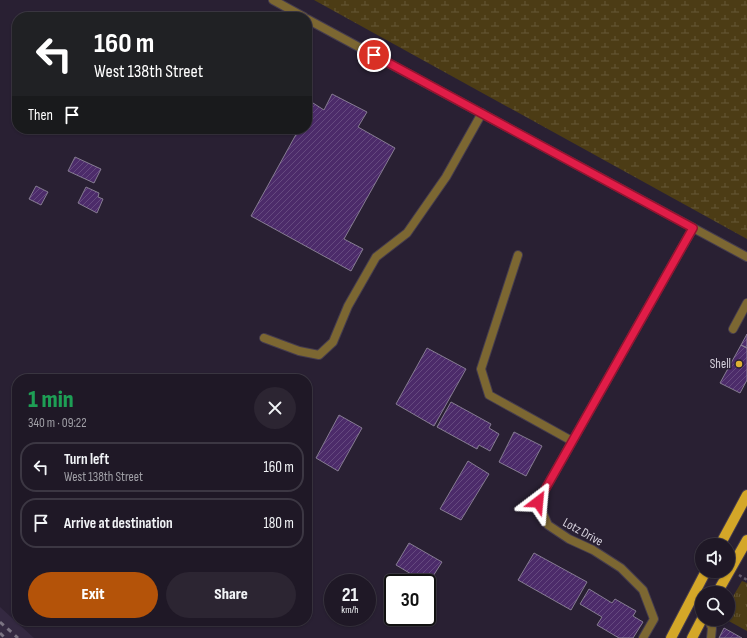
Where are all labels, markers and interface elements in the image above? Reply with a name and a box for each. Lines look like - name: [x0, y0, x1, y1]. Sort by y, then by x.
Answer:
- text: 160 m: [94, 27, 154, 60]
- icon: left: [28, 28, 80, 80]
- pin: [357, 38, 391, 72]
- icon: arrive: [363, 44, 385, 66]
- text: West 138th Street: [94, 61, 203, 82]
- icon: arrive: [61, 104, 83, 126]
- text: Then: [28, 106, 53, 125]
- place label: Shell: [710, 356, 731, 372]
- marker: Shell: [734, 359, 744, 369]
- text: 1 min: [28, 385, 74, 414]
- button: close: [254, 387, 296, 429]
- text: 340 m · 09:22: [28, 415, 87, 431]
- text: Turn left: [64, 450, 109, 469]
- icon: left: [30, 456, 52, 478]
- text: 160 m: [263, 458, 294, 477]
- text: West 138th Street: [64, 469, 143, 485]
- position arrow: [517, 481, 559, 523]
- icon: arrive: [30, 512, 52, 534]
- text: Arrive at destination: [64, 514, 173, 533]
- text: 180 m: [263, 514, 294, 533]
- street label: Lotz Drive: [560, 514, 606, 550]
- map controls: [695, 538, 735, 626]
- button: sound: [695, 538, 735, 578]
- button: Exit: [28, 572, 158, 618]
- button: Share: [166, 572, 296, 618]
- speed limit sign: 30: [384, 574, 436, 626]
- text: 21: [342, 583, 358, 607]
- button: search: [695, 586, 735, 626]
- text: km/h: [341, 604, 359, 616]

